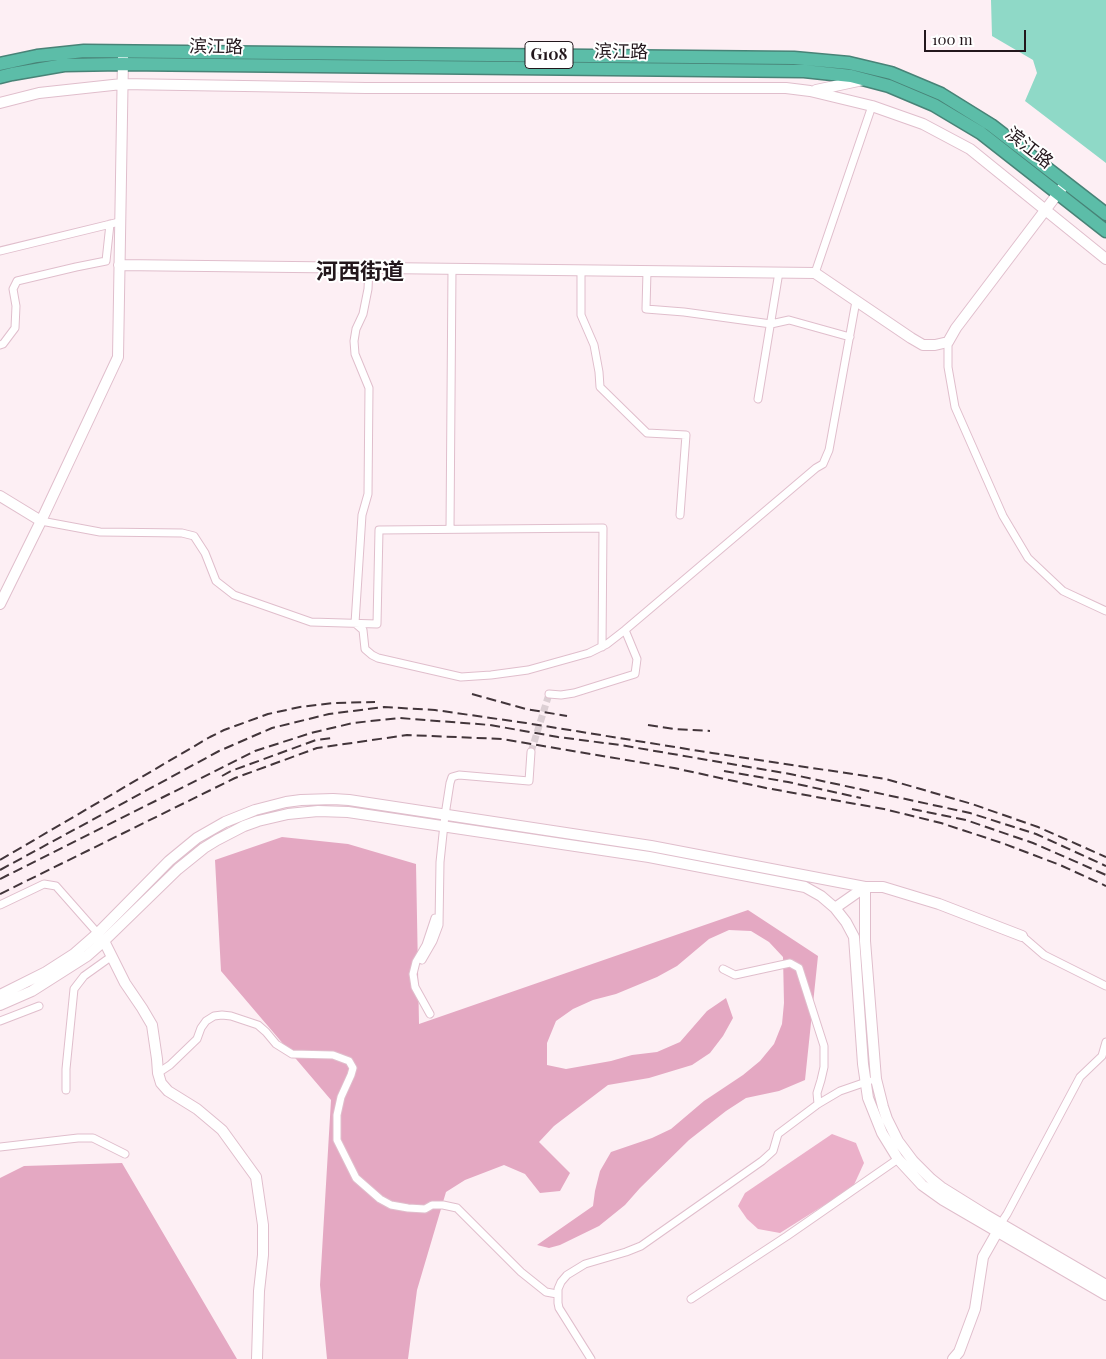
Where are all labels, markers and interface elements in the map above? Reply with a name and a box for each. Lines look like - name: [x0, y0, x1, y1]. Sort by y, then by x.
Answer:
- scale bar: [926, 20, 1028, 52]
- text: 100 m: [932, 29, 973, 49]
- street label: 滨江路: [189, 36, 243, 58]
- street label: 滨江路: [594, 41, 648, 63]
- road number: G108: [525, 42, 573, 68]
- street label: 滨江路: [1001, 123, 1057, 173]
- district label: 河西街道: [316, 259, 404, 285]

